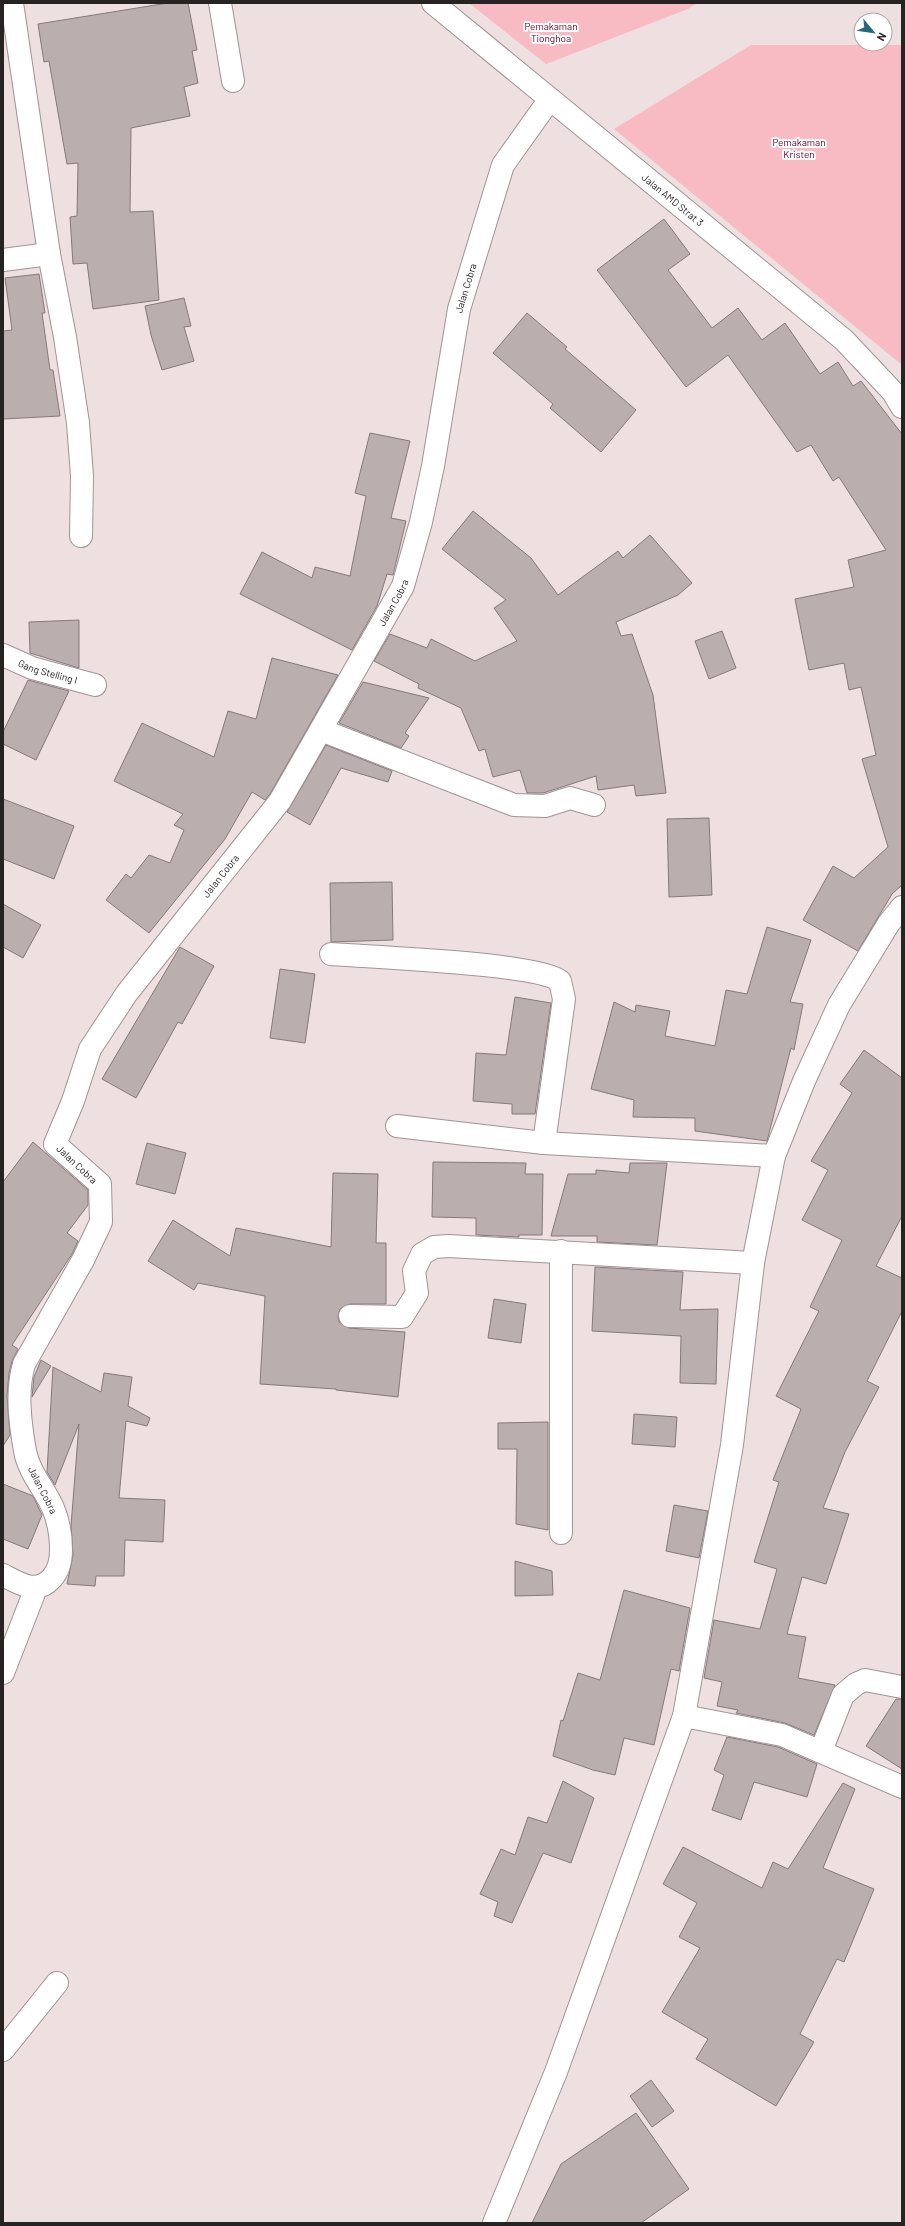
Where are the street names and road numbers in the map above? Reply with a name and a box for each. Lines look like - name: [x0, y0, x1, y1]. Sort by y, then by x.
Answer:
- street label: Jalan AMD Strat 3: [639, 171, 706, 228]
- street label: Jalan Cobra: [452, 262, 479, 314]
- street label: Jalan Cobra: [375, 578, 411, 628]
- street label: Gang Stelling I: [16, 657, 79, 686]
- street label: Jalan Cobra: [200, 852, 241, 900]
- street label: Jalan Cobra: [54, 1142, 100, 1186]
- street label: Jalan Cobra: [26, 1464, 60, 1516]

